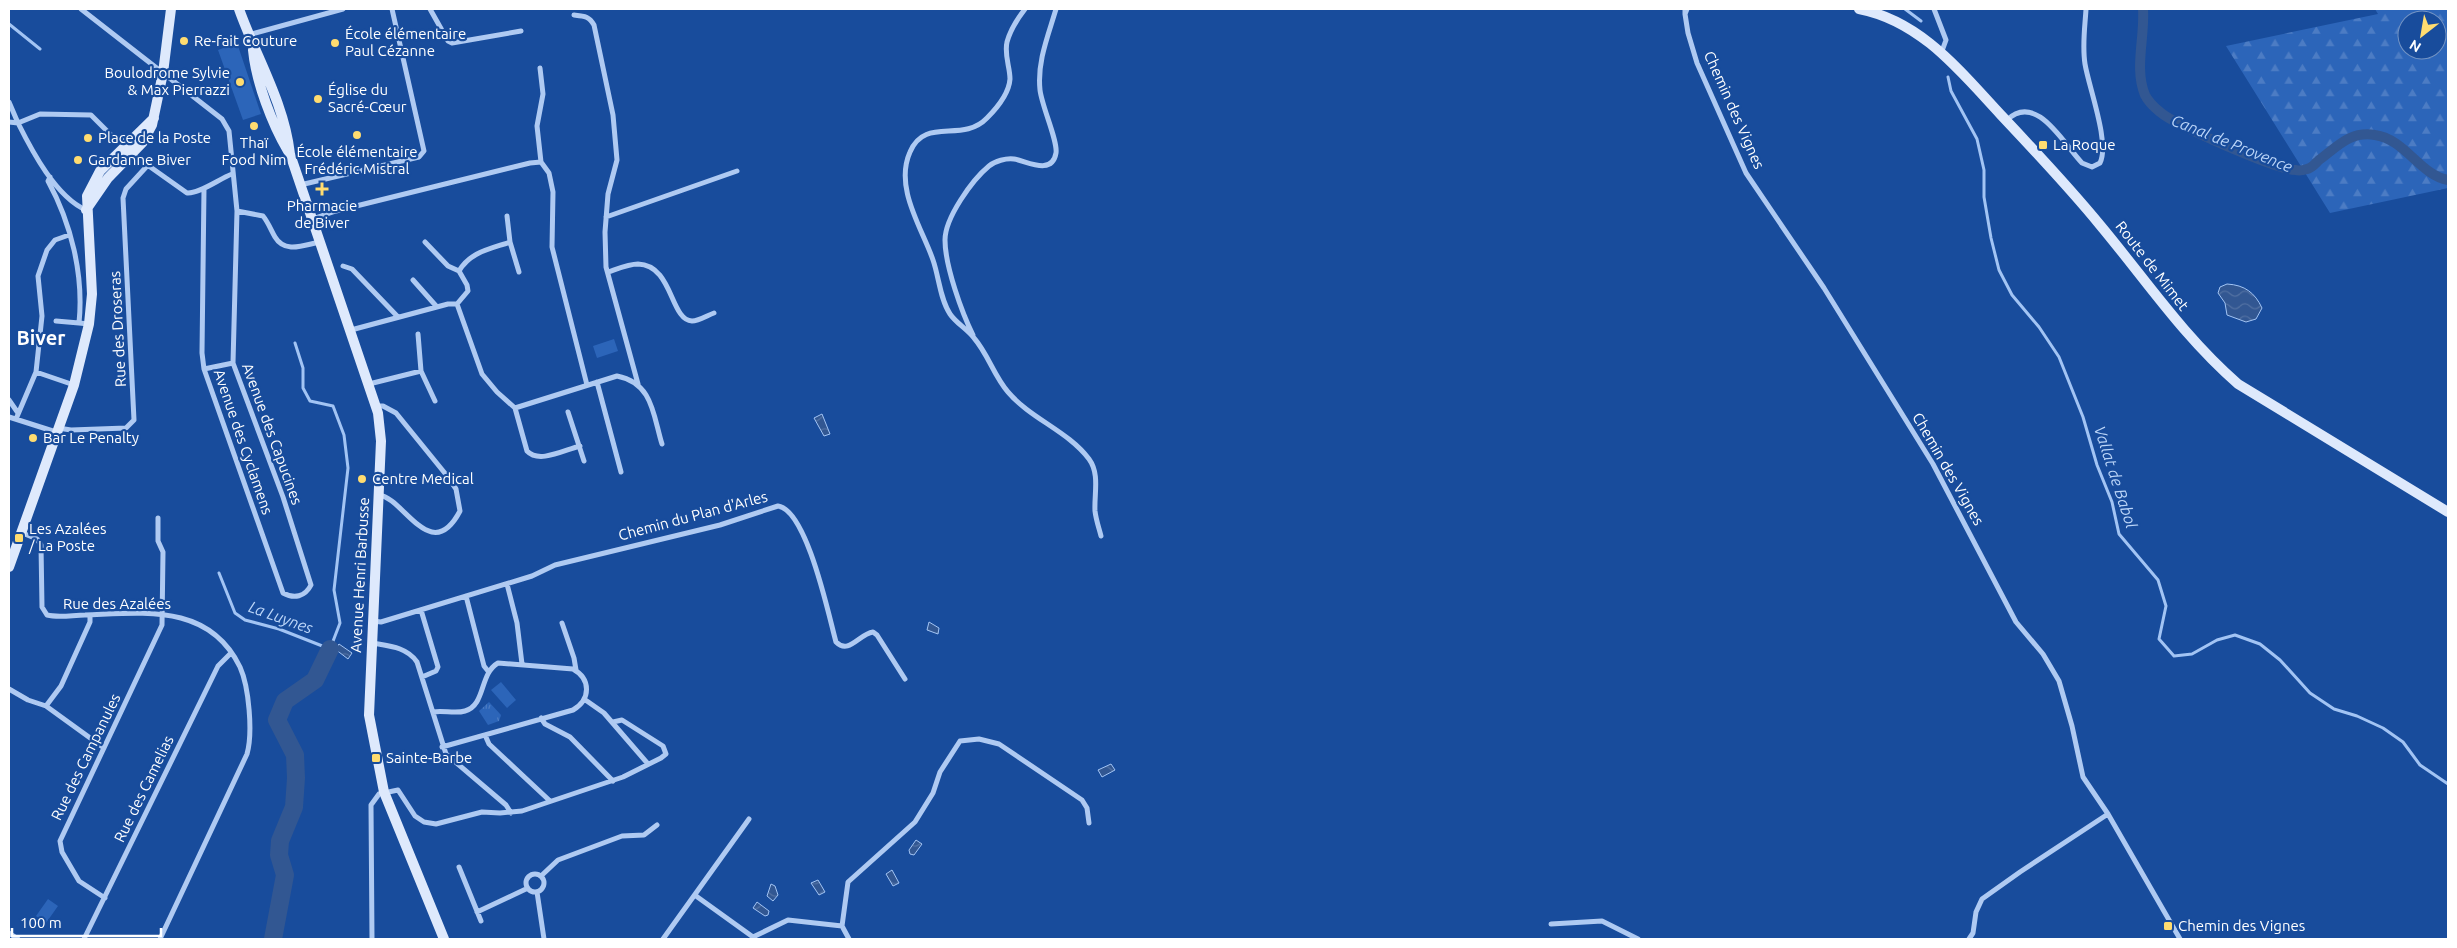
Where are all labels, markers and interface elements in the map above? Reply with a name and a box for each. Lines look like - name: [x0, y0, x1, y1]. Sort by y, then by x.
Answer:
- north arrow: [2397, 10, 2447, 60]
- place label: École élémentaire Paul Cézanne: [345, 25, 466, 59]
- place label: Re-fait Couture: [194, 32, 297, 49]
- marker: Re-fait Couture: [178, 35, 190, 47]
- marker: École élémentaire Paul Cézanne: [329, 37, 341, 49]
- text: N: [2407, 37, 2424, 56]
- street label: Chemin des Vignes: [1701, 48, 1768, 171]
- place label: Boulodrome Sylvie & Max Pierrazzi: [104, 64, 230, 98]
- marker: Boulodrome Sylvie & Max Pierrazzi: [234, 76, 246, 88]
- place label: Église du Sacré-Cœur: [328, 81, 407, 115]
- marker: Église du Sacré-Cœur: [312, 93, 324, 105]
- water label: Canal de Provence: [2169, 111, 2295, 175]
- marker: Thaï Food Nim: [248, 120, 260, 132]
- place label: Place de la Poste: [98, 129, 211, 146]
- marker: École élémentaire Frédéric Mistral: [351, 129, 363, 141]
- marker: Place de la Poste: [82, 132, 94, 144]
- place label: Thaï Food Nim: [222, 134, 286, 168]
- place label: La Roque: [2053, 136, 2116, 153]
- marker: La Roque: [2037, 139, 2049, 151]
- place label: École élémentaire Frédéric Mistral: [296, 143, 418, 177]
- place label: Gardanne Biver: [88, 151, 191, 168]
- marker: Gardanne Biver: [72, 154, 84, 166]
- marker: Pharmacie de Biver: [316, 183, 328, 195]
- place label: Pharmacie de Biver: [287, 197, 357, 231]
- street label: Route de Mimet: [2112, 218, 2193, 314]
- street label: Rue des Droseras: [106, 270, 129, 388]
- district label: Biver: [17, 326, 66, 349]
- street label: Avenue des Capucines: [239, 361, 306, 507]
- street label: Avenue des Cyclamens: [211, 367, 276, 517]
- street label: Chemin des Vignes: [1909, 409, 1988, 528]
- water label: Vallat de Babol: [2091, 424, 2141, 531]
- place label: Bar Le Penalty: [43, 429, 139, 446]
- marker: Bar Le Penalty: [27, 432, 39, 444]
- place label: Centre Medical: [372, 470, 474, 487]
- marker: Centre Medical: [356, 473, 368, 485]
- street label: Chemin du Plan d'Arles: [616, 487, 769, 544]
- street label: Avenue Henri Barbusse: [347, 497, 372, 653]
- place label: Les Azalées / La Poste: [28, 520, 106, 554]
- marker: Les Azalées / La Poste: [13, 532, 25, 544]
- street label: Rue des Azalées: [63, 595, 171, 612]
- water label: La Luynes: [247, 597, 316, 637]
- street label: Rue des Campanules: [47, 691, 124, 823]
- street label: Rue des Camelias: [110, 733, 177, 845]
- place label: Sainte-Barbe: [386, 749, 472, 766]
- marker: Sainte-Barbe: [370, 752, 382, 764]
- scale bar: [12, 906, 161, 938]
- text: 100 m: [20, 914, 62, 931]
- place label: Chemin des Vignes: [2178, 917, 2305, 934]
- marker: Chemin des Vignes: [2162, 920, 2174, 932]

